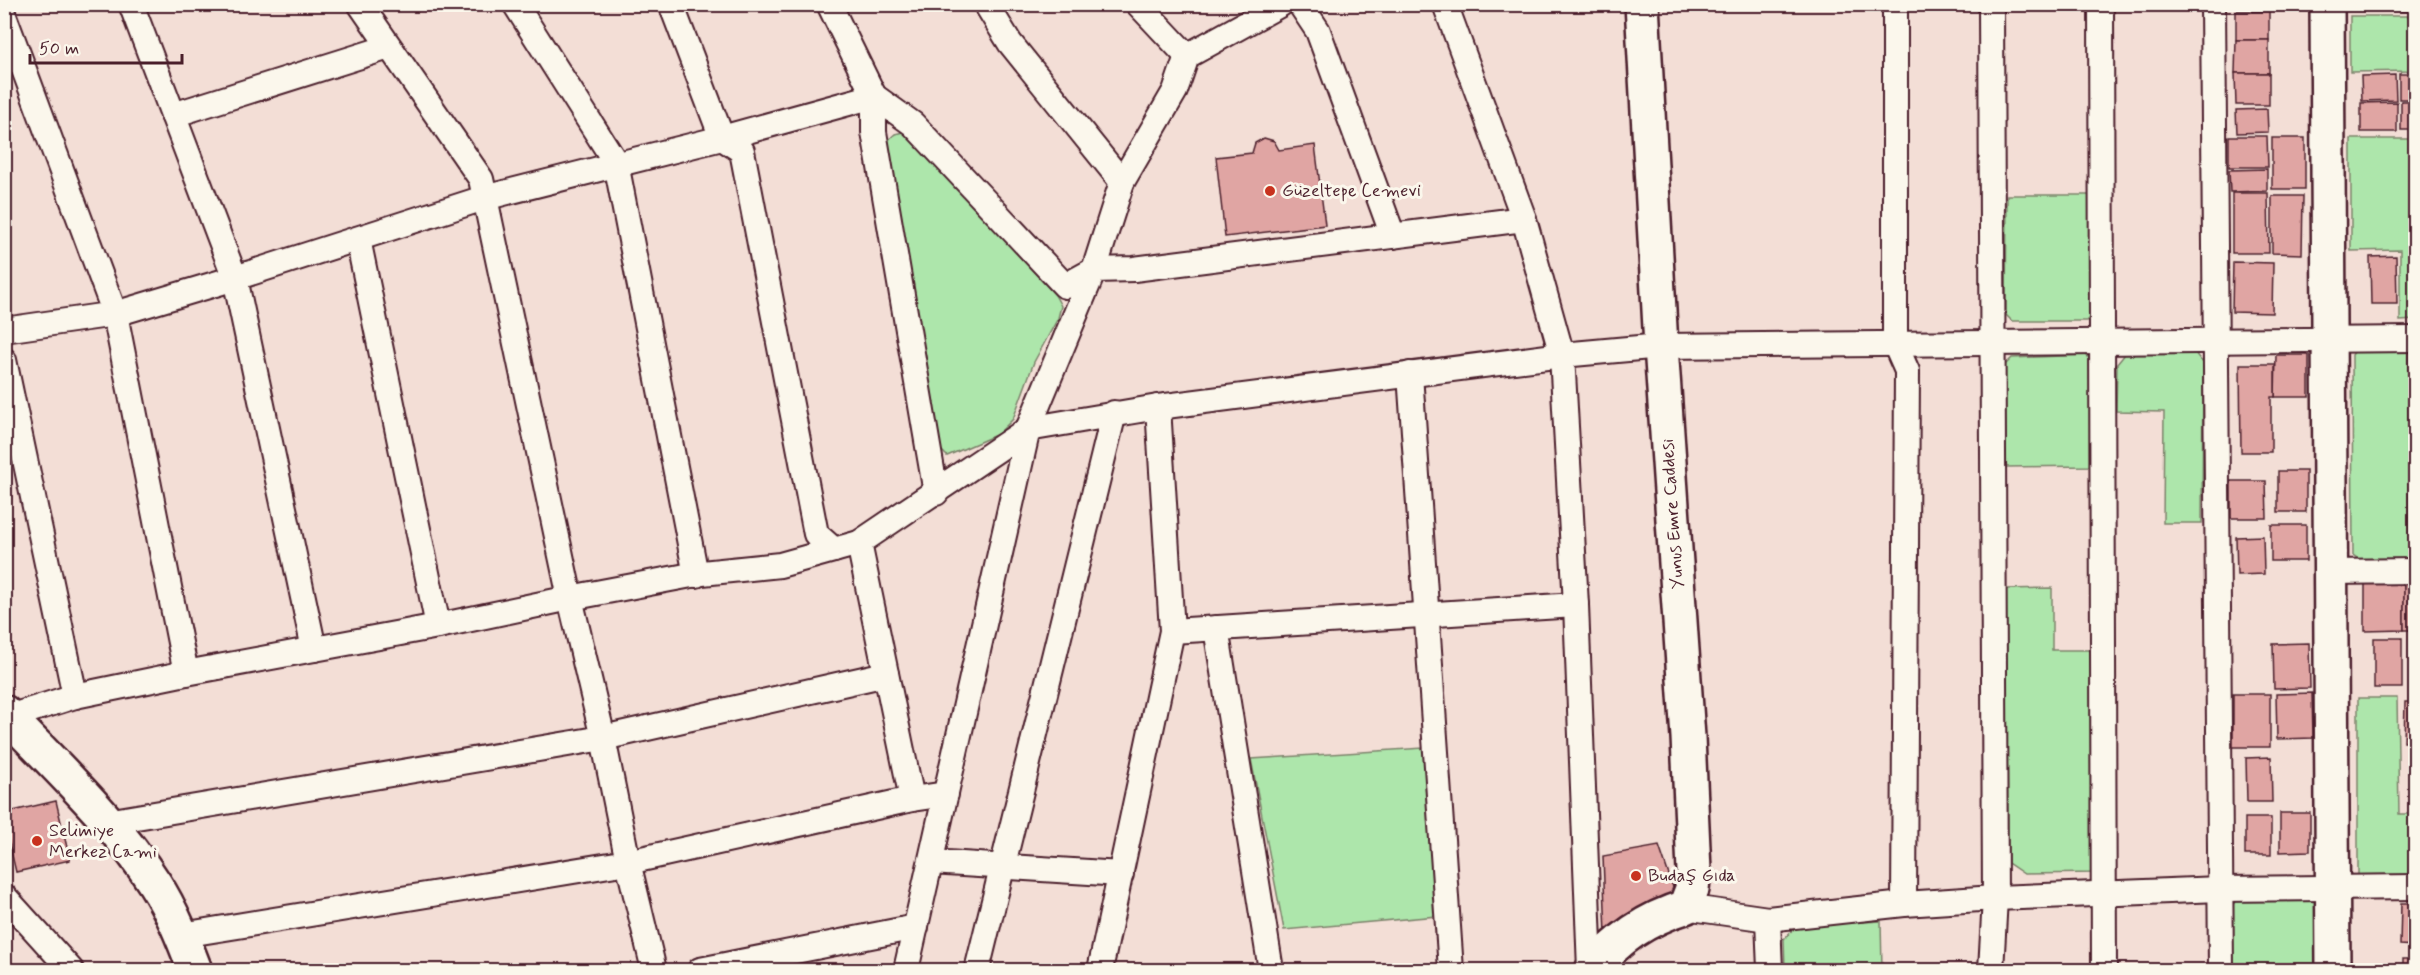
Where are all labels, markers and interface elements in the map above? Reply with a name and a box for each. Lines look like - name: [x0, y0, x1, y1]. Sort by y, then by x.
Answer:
- scale bar: [30, 27, 182, 65]
- text: 50 m: [39, 37, 79, 61]
- place label: Güzeltepe Cemevi: [1282, 179, 1421, 203]
- marker: Güzeltepe Cemevi: [1263, 184, 1277, 198]
- street label: Yunus Emre Caddesi: [1656, 438, 1690, 590]
- place label: Selimiye Merkez Cami: [49, 819, 157, 864]
- marker: Selimiye Merkez Cami: [30, 834, 44, 848]
- place label: Budaş Gıda: [1648, 864, 1735, 888]
- marker: Budaş Gıda: [1629, 869, 1643, 883]

